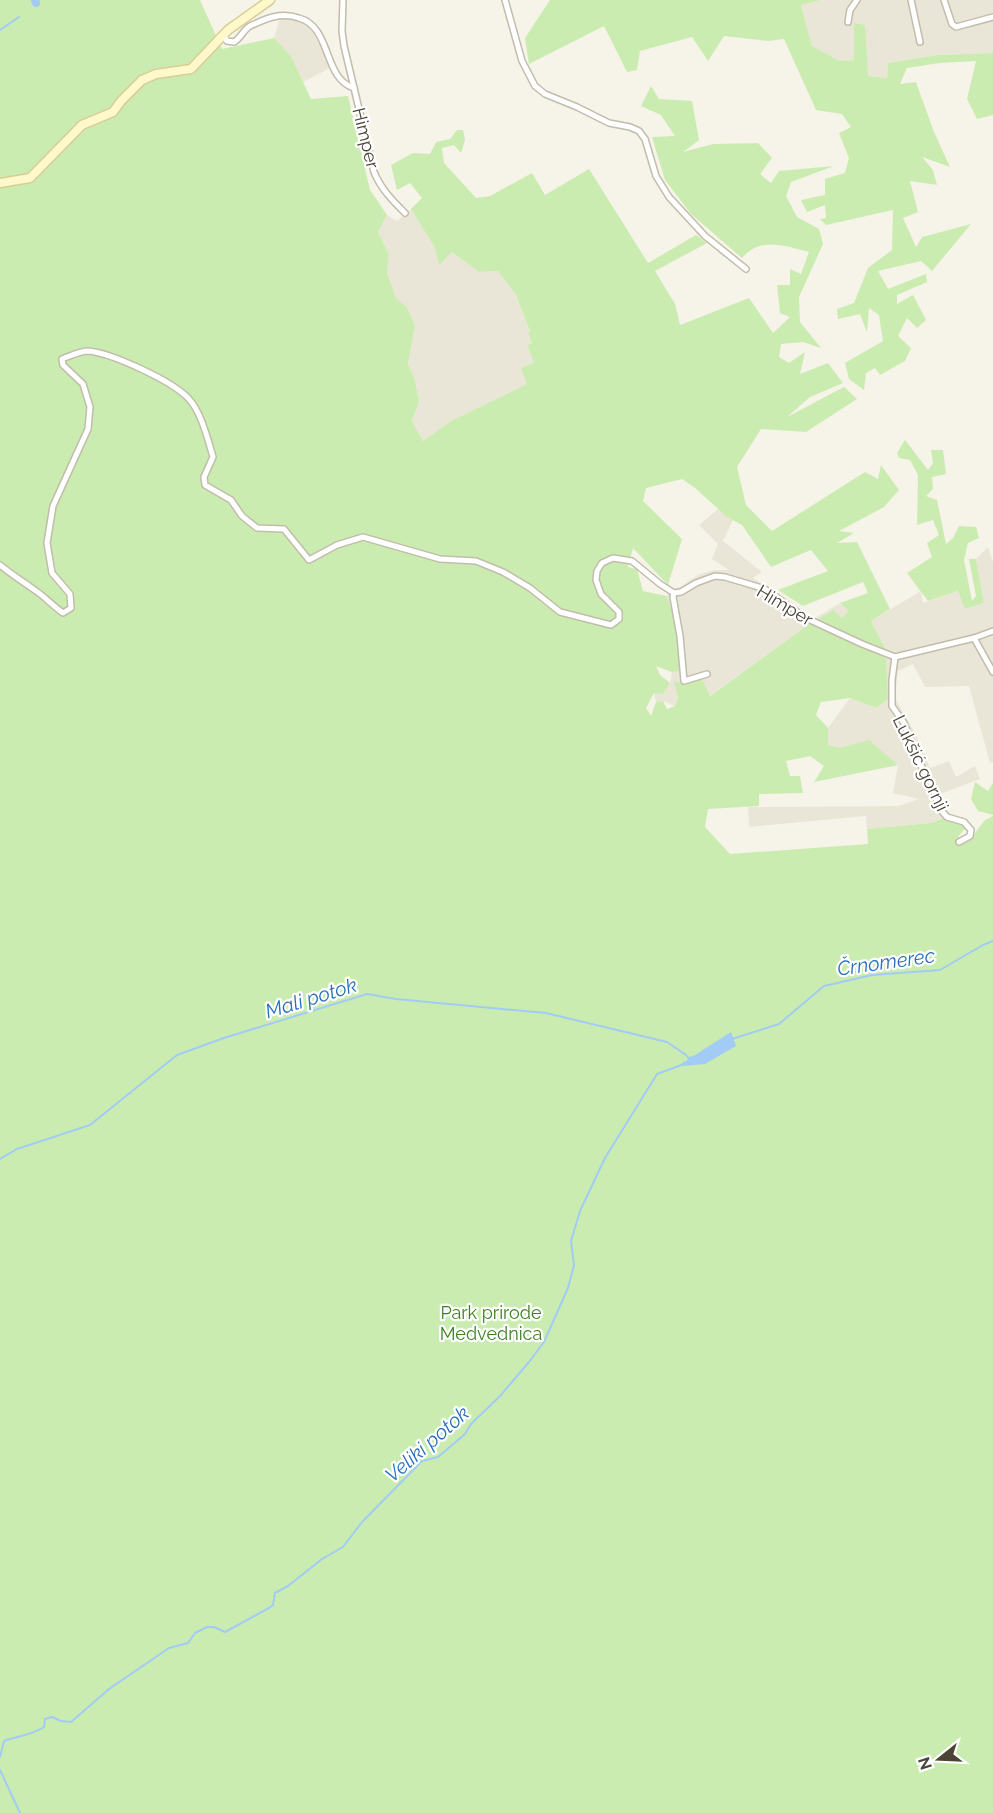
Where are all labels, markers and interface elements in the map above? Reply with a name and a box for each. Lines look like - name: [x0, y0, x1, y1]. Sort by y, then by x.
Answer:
- street label: Himper: [348, 106, 384, 171]
- street label: Himper: [753, 580, 817, 630]
- street label: Lukšić gornji: [889, 711, 953, 815]
- water label: Črnomerec: [835, 942, 937, 981]
- water label: Mali potok: [262, 973, 360, 1023]
- park label: Park prirode Medvednica: [440, 1302, 542, 1344]
- water label: Veliki potok: [380, 1401, 474, 1487]
- north arrow: [909, 1729, 969, 1789]
- text: N: [914, 1755, 936, 1772]

